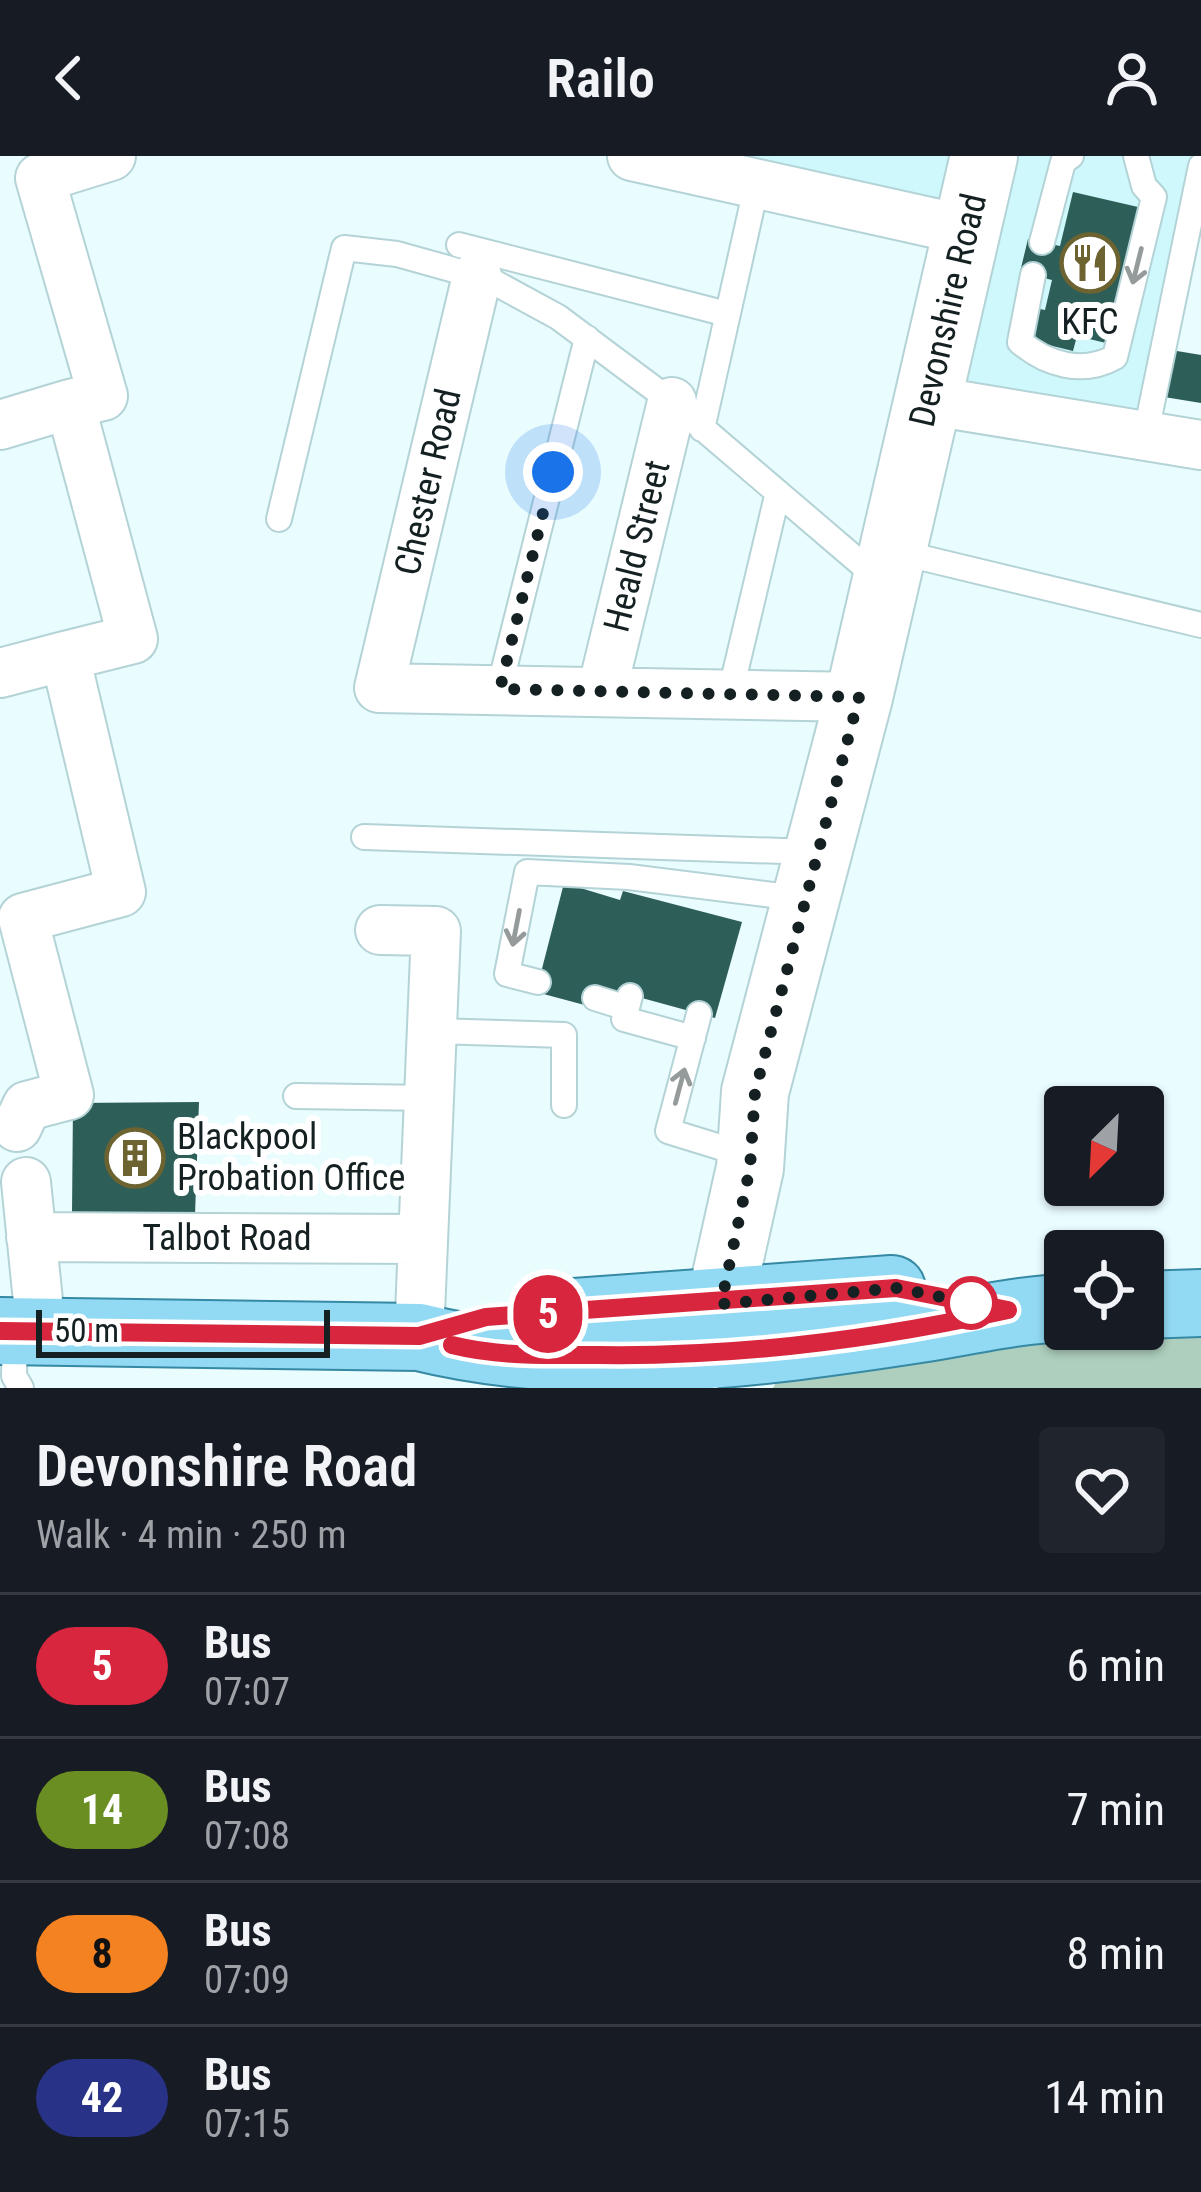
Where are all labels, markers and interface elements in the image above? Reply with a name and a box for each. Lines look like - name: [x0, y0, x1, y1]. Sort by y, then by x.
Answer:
- icon: back: [36, 45, 102, 111]
- icon: person: [1099, 45, 1165, 111]
- text: Railo: [546, 47, 655, 110]
- street label: Devonshire Road: [901, 189, 995, 431]
- restaurant icon: KFC: [1059, 232, 1121, 294]
- one-way arrow: [1125, 247, 1147, 285]
- place label: KFC: [1061, 301, 1119, 343]
- street label: Chester Road: [386, 385, 470, 579]
- your location: [523, 442, 583, 502]
- street label: Heald Street: [595, 456, 679, 636]
- one-way arrow: [504, 908, 526, 947]
- one-way arrow: [670, 1068, 692, 1106]
- north arrow: [1044, 1086, 1164, 1206]
- map controls: [1044, 1086, 1164, 1350]
- place label: Blackpool Probation Office: [177, 1116, 405, 1199]
- building icon: Blackpool Probation Office: [104, 1127, 166, 1189]
- street label: Talbot Road: [142, 1217, 312, 1259]
- button: locate: [1044, 1230, 1164, 1350]
- line badge: 5: [509, 1275, 587, 1353]
- unlabelled marker: [946, 1278, 996, 1328]
- text: 5: [537, 1289, 559, 1338]
- scale bar: [36, 1304, 330, 1357]
- text: 50 m: [54, 1311, 119, 1350]
- button: heart: [1039, 1427, 1165, 1553]
- text: Devonshire Road: [36, 1433, 417, 1500]
- text: Walk · 4 min · 250 m: [36, 1512, 347, 1558]
- text: Bus: [204, 1616, 272, 1669]
- text: 6 min: [1066, 1639, 1165, 1692]
- text: 5: [91, 1641, 113, 1690]
- text: 07:07: [204, 1669, 290, 1715]
- text: Bus: [204, 1760, 272, 1813]
- text: 7 min: [1066, 1783, 1165, 1836]
- text: 14: [81, 1785, 123, 1834]
- text: 07:08: [204, 1813, 290, 1859]
- text: Bus: [204, 1904, 272, 1957]
- text: 8 min: [1066, 1927, 1165, 1980]
- text: 8: [91, 1929, 113, 1978]
- text: 07:09: [204, 1957, 290, 2003]
- text: Bus: [204, 2048, 272, 2101]
- text: 14 min: [1044, 2071, 1165, 2124]
- text: 42: [81, 2073, 123, 2122]
- text: 07:15: [204, 2101, 290, 2147]

